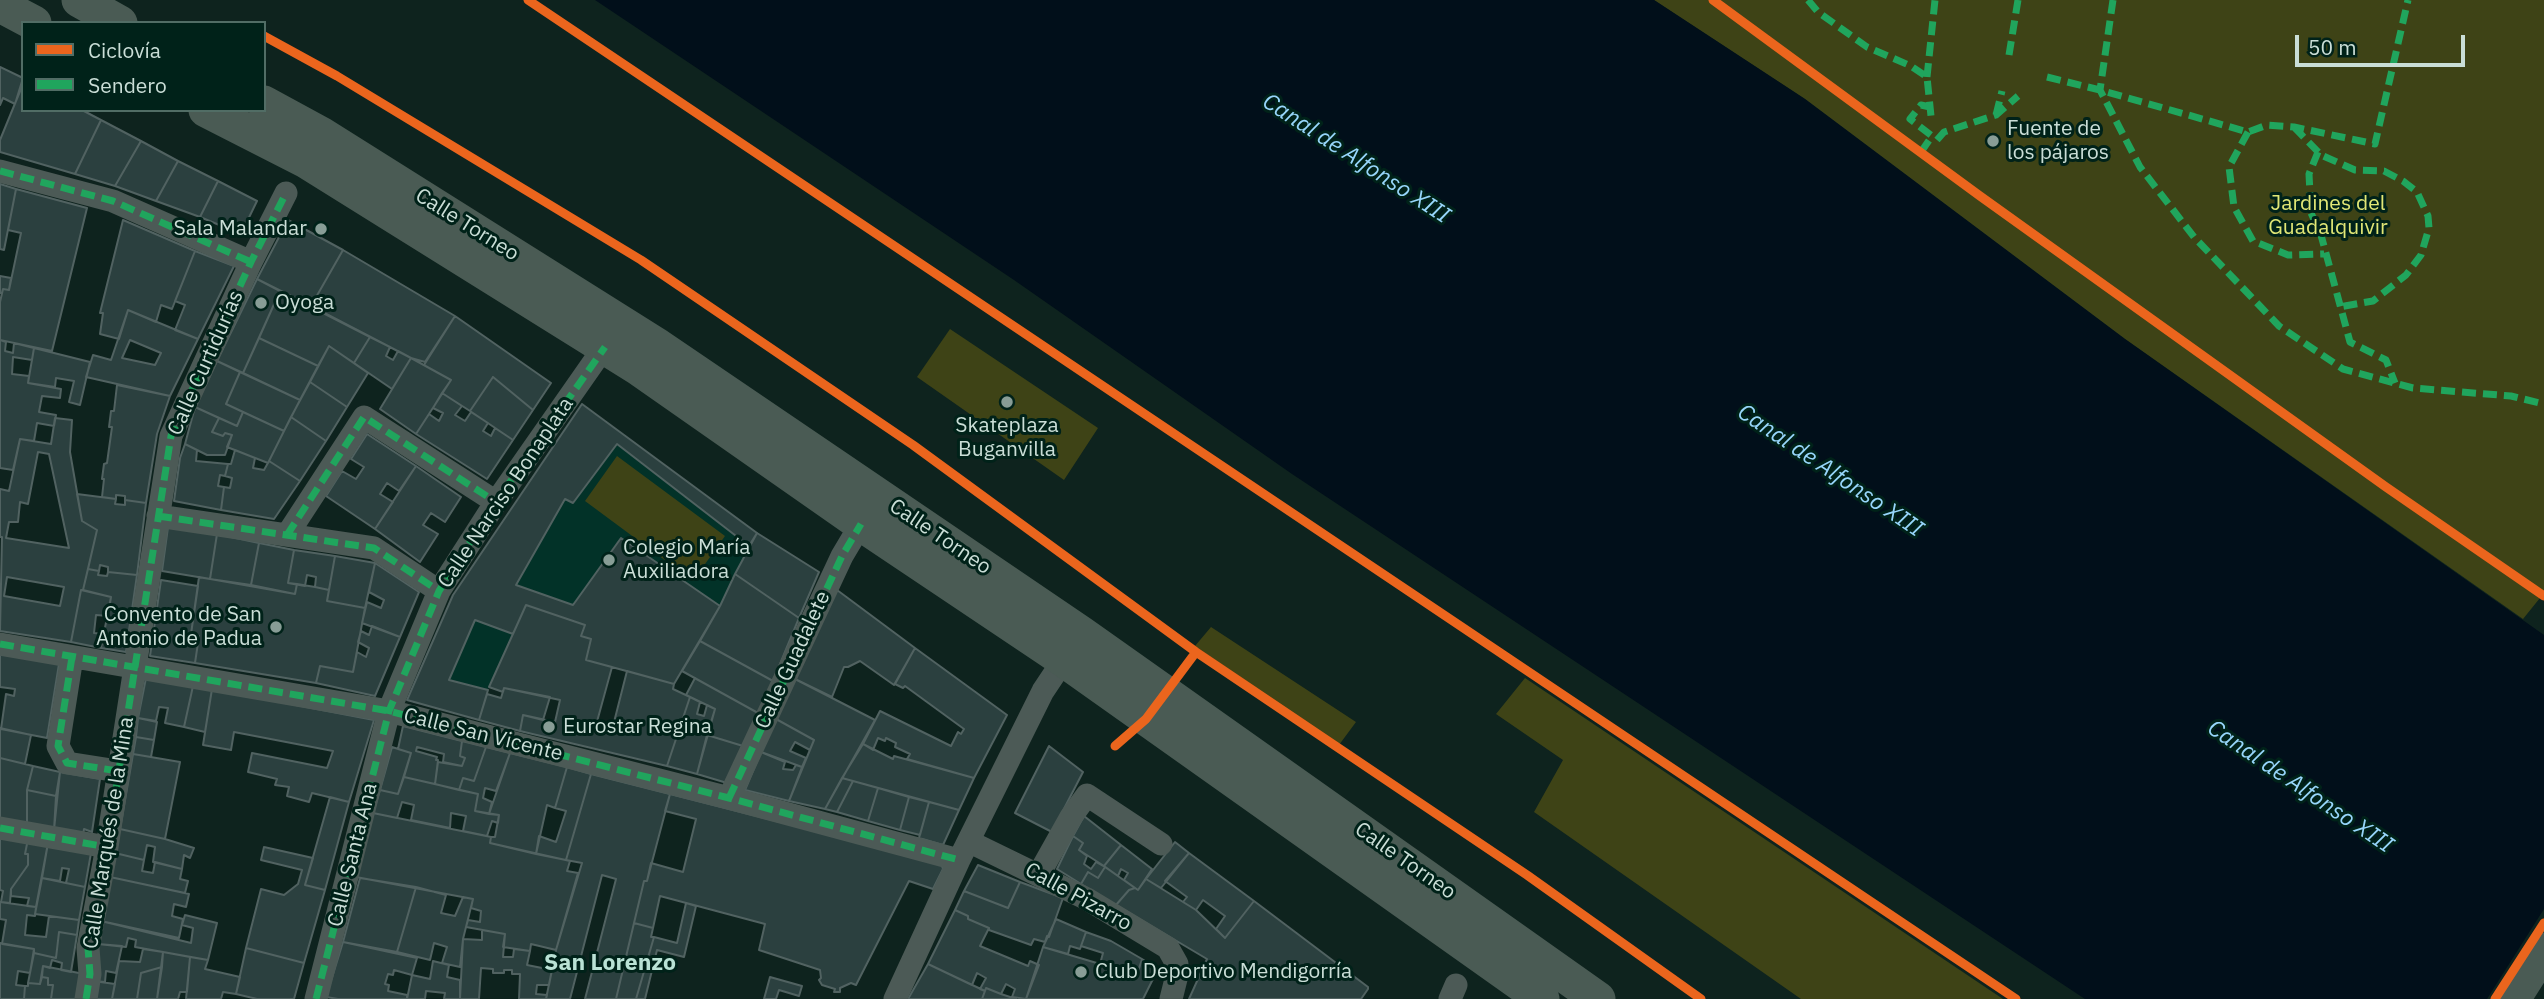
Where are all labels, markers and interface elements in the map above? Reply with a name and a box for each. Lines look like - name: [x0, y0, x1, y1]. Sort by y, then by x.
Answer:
- legend: [21, 21, 266, 112]
- scale bar: [2299, 21, 2469, 65]
- text: 50 m: [2308, 33, 2357, 61]
- text: Ciclovía: [88, 36, 161, 64]
- text: Sendero: [88, 71, 167, 99]
- water label: Canal de Alfonso XIII: [1257, 88, 1455, 230]
- place label: Fuente de los pájaros: [2007, 116, 2109, 166]
- marker: Fuente de los pájaros: [1985, 133, 2001, 149]
- street label: Calle Torneo: [411, 183, 523, 267]
- park label: Jardines del Guadalquivir: [2268, 191, 2388, 241]
- place label: Sala Malandar: [173, 216, 307, 242]
- marker: Sala Malandar: [313, 221, 329, 237]
- street label: Calle Curtidurías: [163, 287, 249, 439]
- place label: Oyoga: [275, 290, 334, 316]
- marker: Oyoga: [253, 295, 269, 311]
- street label: Calle Narciso Bonaplata: [433, 393, 579, 593]
- marker: Skateplaza Buganvilla: [999, 394, 1015, 410]
- water label: Canal de Alfonso XIII: [1732, 399, 1928, 543]
- place label: Skateplaza Buganvilla: [955, 413, 1059, 463]
- street label: Calle Torneo: [884, 494, 996, 580]
- place label: Colegio María Auxiliadora: [623, 535, 751, 585]
- marker: Colegio María Auxiliadora: [601, 552, 617, 568]
- street label: Calle Guadalete: [750, 587, 836, 733]
- place label: Convento de San Antonio de Padua: [96, 602, 262, 652]
- marker: Convento de San Antonio de Padua: [268, 619, 284, 635]
- street label: Calle San Vicente: [401, 703, 565, 767]
- place label: Eurostar Regina: [563, 714, 712, 740]
- street label: Calle Marqués de la Mina: [78, 715, 140, 951]
- water label: Canal de Alfonso XIII: [2202, 715, 2398, 859]
- marker: Eurostar Regina: [541, 719, 557, 735]
- street label: Calle Santa Ana: [323, 780, 383, 930]
- street label: Calle Torneo: [1350, 817, 1460, 905]
- street label: Calle Pizarro: [1020, 857, 1136, 937]
- district label: San Lorenzo: [544, 949, 676, 977]
- place label: Club Deportivo Mendigorría: [1095, 959, 1352, 985]
- marker: Club Deportivo Mendigorría: [1073, 964, 1089, 980]

